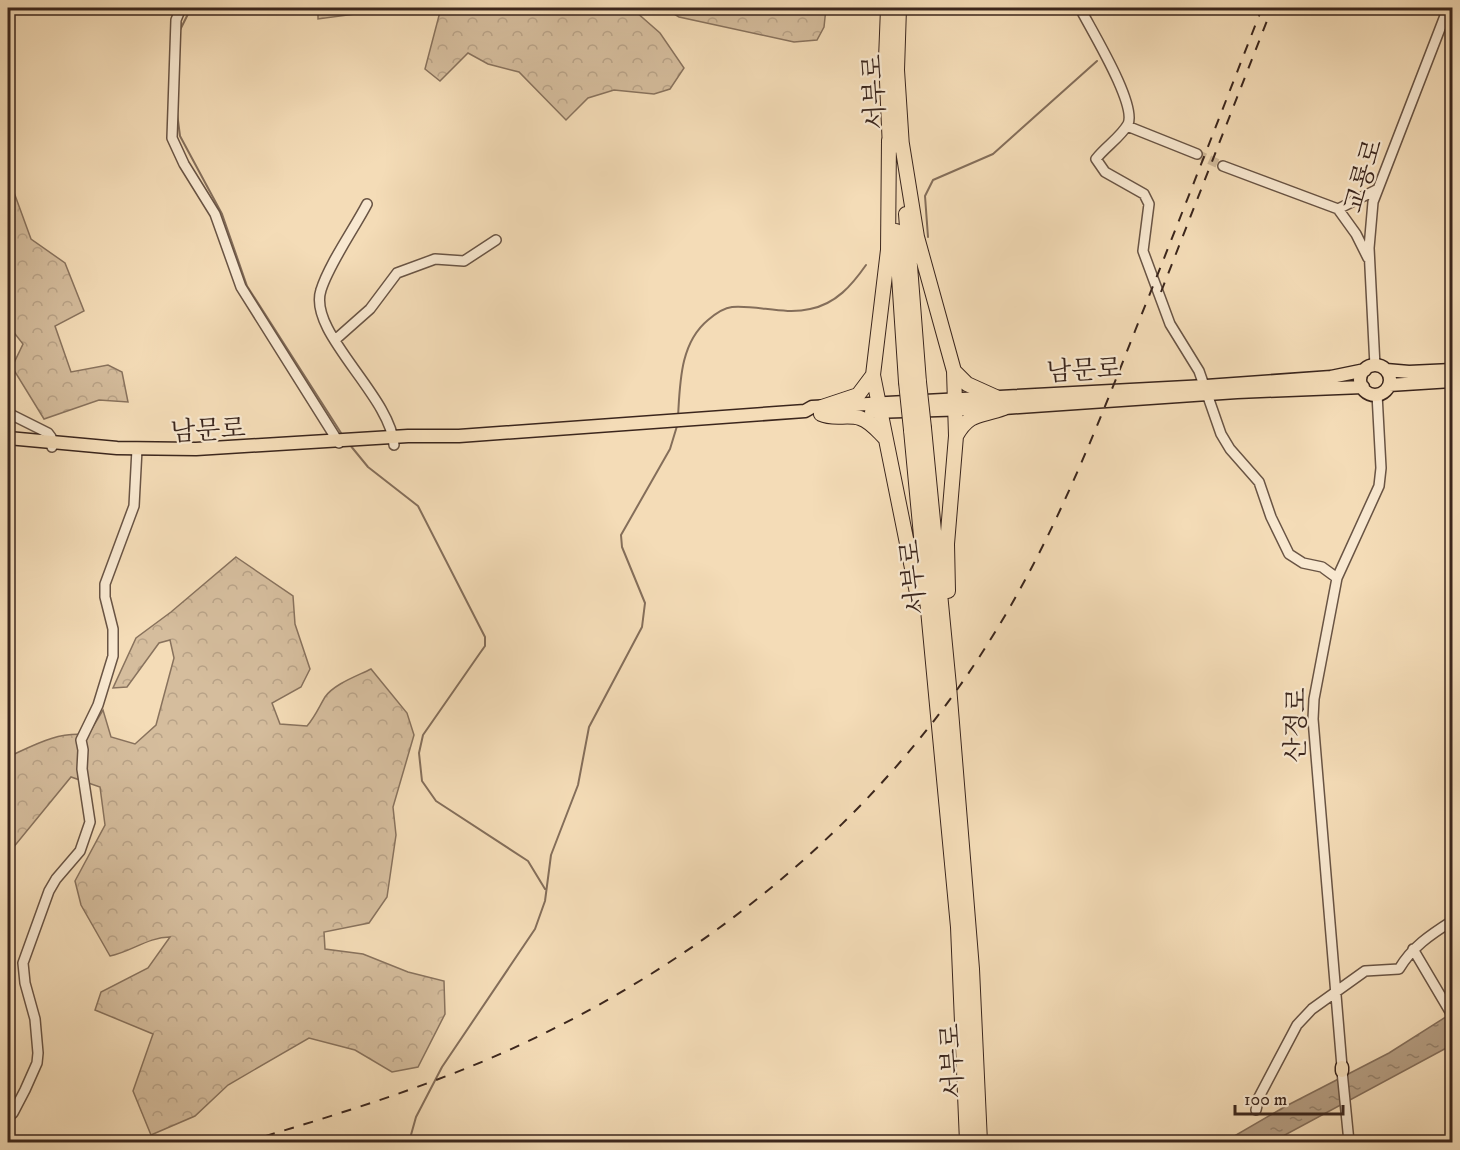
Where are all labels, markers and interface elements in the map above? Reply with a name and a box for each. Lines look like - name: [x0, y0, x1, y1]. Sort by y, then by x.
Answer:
- street label: 서부로: [857, 54, 893, 130]
- street label: 교룡로: [1337, 135, 1391, 217]
- street label: 남문로: [1046, 353, 1122, 389]
- street label: 남문로: [170, 413, 246, 449]
- street label: 서부로: [894, 538, 934, 616]
- street label: 산정로: [1280, 687, 1314, 763]
- street label: 서부로: [935, 1023, 971, 1099]
- scale bar: [1235, 1078, 1343, 1116]
- text: 100 m: [1244, 1089, 1287, 1111]

